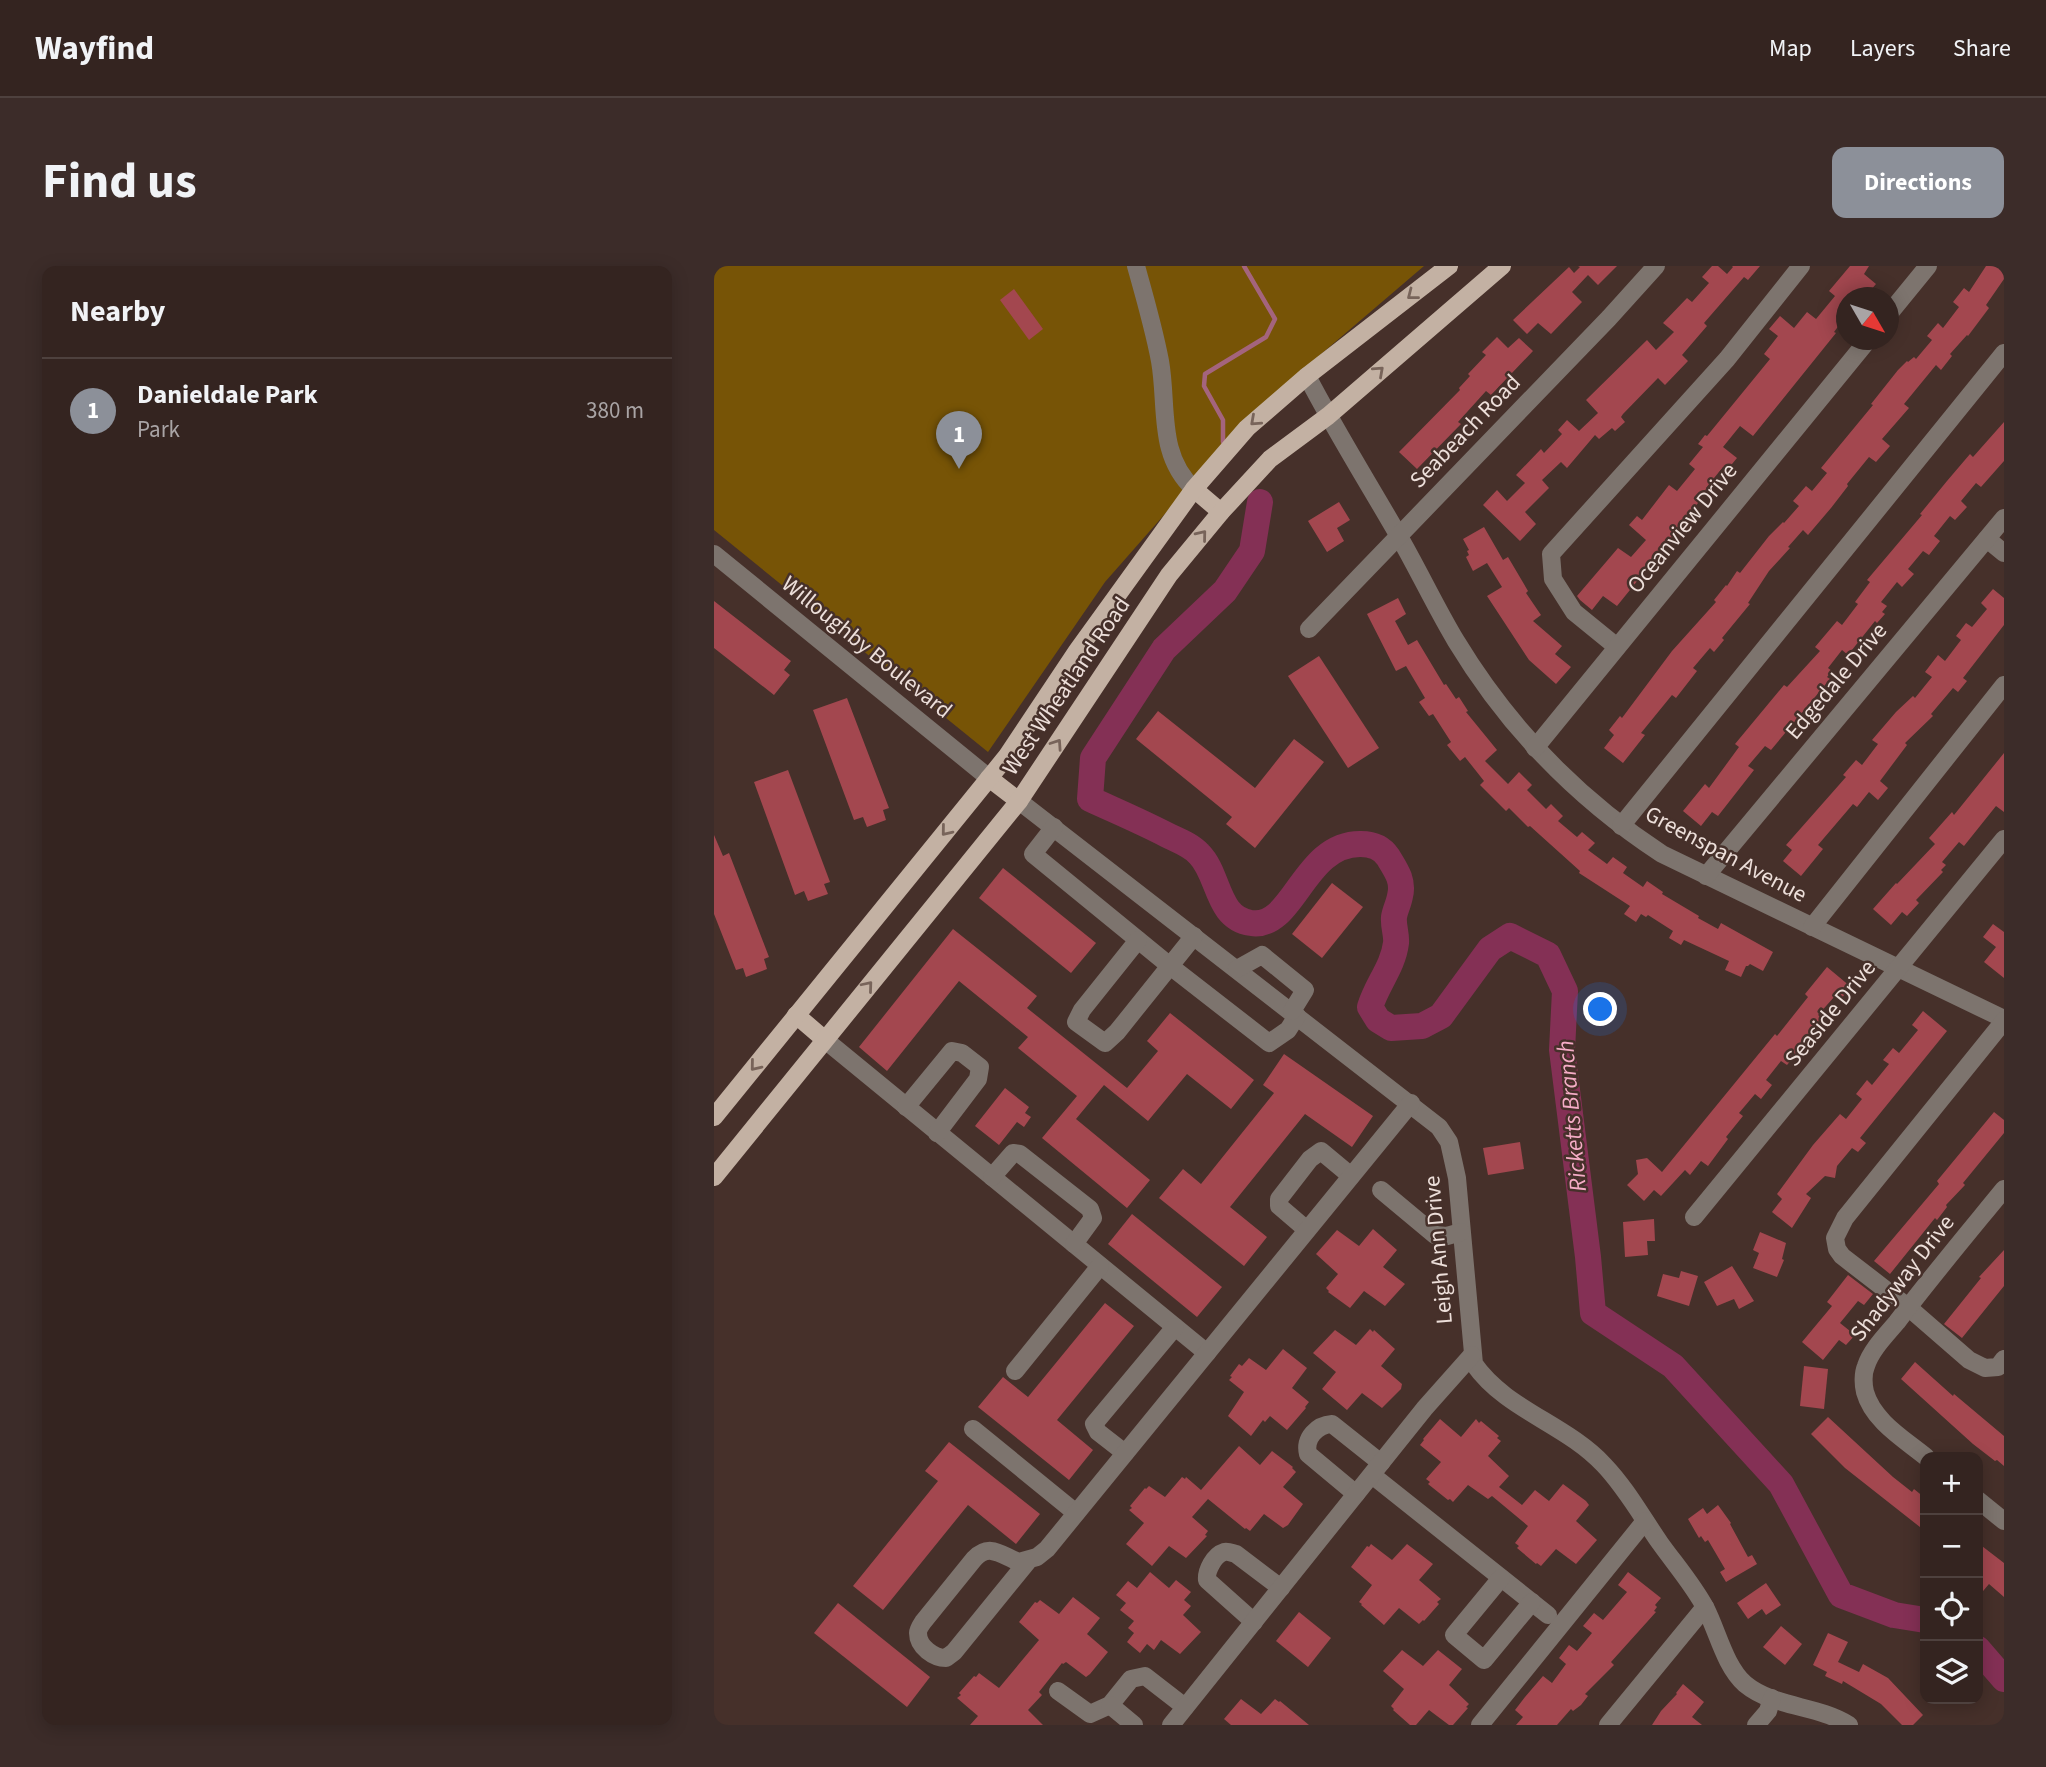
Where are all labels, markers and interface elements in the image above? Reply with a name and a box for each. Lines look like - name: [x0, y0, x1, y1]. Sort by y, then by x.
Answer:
- text: Wayfind: [35, 25, 154, 72]
- text: Map: [1769, 31, 1812, 66]
- text: Layers: [1850, 31, 1915, 66]
- text: Share: [1953, 31, 2011, 66]
- text: Find us: [42, 147, 197, 217]
- button: Directions: [1832, 147, 2004, 218]
- one-way arrow: [1408, 286, 1420, 299]
- north arrow: [1836, 287, 1899, 350]
- text: Nearby: [70, 290, 165, 333]
- one-way arrow: [1371, 367, 1384, 379]
- street label: Seabeach Road: [1402, 367, 1528, 495]
- text: Danieldale Park: [137, 376, 318, 413]
- text: 1: [87, 394, 99, 427]
- text: 380 m: [586, 394, 644, 427]
- pin: 1: [936, 411, 982, 469]
- text: Park: [137, 413, 180, 446]
- one-way arrow: [1251, 413, 1264, 425]
- street label: Oceanview Drive: [1619, 456, 1745, 600]
- one-way arrow: [1194, 530, 1206, 543]
- street label: Willoughby Boulevard: [775, 568, 959, 726]
- street label: West Wheatland Road: [994, 590, 1138, 782]
- street label: Edgedale Drive: [1777, 615, 1895, 747]
- one-way arrow: [1049, 739, 1061, 752]
- street label: Greenspan Avenue: [1639, 797, 1813, 911]
- one-way arrow: [942, 824, 955, 836]
- street label: Seaside Drive: [1777, 953, 1883, 1073]
- one-way arrow: [859, 982, 872, 994]
- your location: [1583, 992, 1617, 1026]
- water label: Ricketts Branch: [1548, 1039, 1596, 1193]
- one-way arrow: [751, 1058, 763, 1071]
- street label: Leigh Ann Drive: [1415, 1174, 1461, 1326]
- street label: Shadyway Drive: [1842, 1208, 1962, 1348]
- map controls: [1920, 1452, 1983, 1704]
- button: +: [1920, 1452, 1983, 1515]
- button: −: [1920, 1515, 1983, 1578]
- button: locate: [1920, 1578, 1983, 1641]
- button: layers: [1920, 1641, 1983, 1704]

